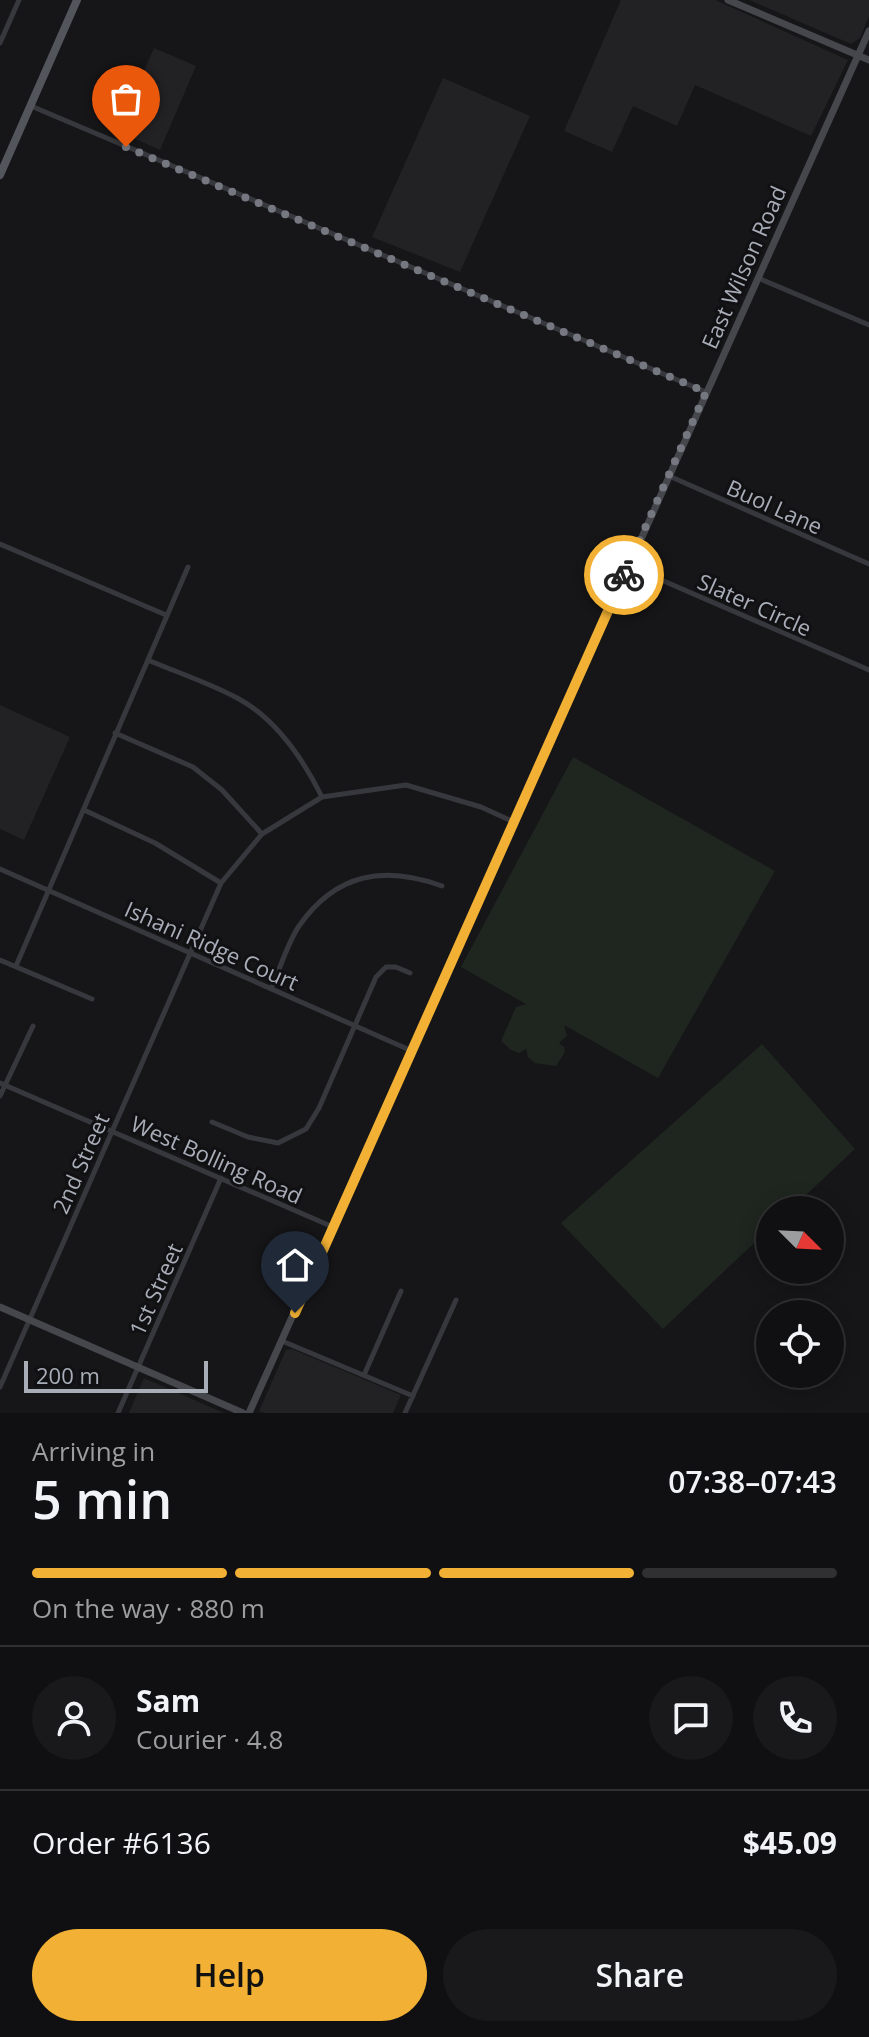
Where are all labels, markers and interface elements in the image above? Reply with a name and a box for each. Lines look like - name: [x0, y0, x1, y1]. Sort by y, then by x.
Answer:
- pin: [92, 65, 160, 147]
- icon: bag: [104, 77, 148, 121]
- street label: East Wilson Road: [694, 181, 792, 353]
- street label: Buol Lane: [722, 472, 828, 540]
- courier: [584, 535, 664, 615]
- icon: bike: [602, 553, 646, 597]
- street label: Slater Circle: [693, 566, 817, 642]
- street label: Ishani Ridge Court: [120, 893, 304, 997]
- street label: 2nd Street: [45, 1108, 115, 1218]
- street label: West Bolling Road: [127, 1108, 307, 1210]
- north arrow: [756, 1196, 844, 1284]
- map controls: [756, 1196, 844, 1388]
- pin: [261, 1231, 329, 1313]
- street label: 1st Street: [121, 1238, 189, 1340]
- icon: home: [273, 1243, 317, 1287]
- button: locate: [756, 1300, 844, 1388]
- scale bar: [24, 1357, 208, 1393]
- text: 200 m: [36, 1360, 100, 1390]
- text: Arriving in: [32, 1433, 155, 1469]
- text: 07:38–07:43: [668, 1461, 837, 1502]
- text: 5 min: [32, 1463, 172, 1534]
- text: On the way · 880 m: [32, 1590, 265, 1626]
- button: person: [32, 1676, 116, 1760]
- button: chat: [649, 1676, 733, 1760]
- button: phone: [753, 1676, 837, 1760]
- text: Sam: [136, 1680, 200, 1721]
- text: Courier · 4.8: [136, 1721, 283, 1757]
- text: Order #6136: [32, 1822, 211, 1863]
- text: $45.09: [743, 1822, 837, 1863]
- button: Help: [32, 1929, 427, 2021]
- button: Share: [443, 1929, 837, 2021]

